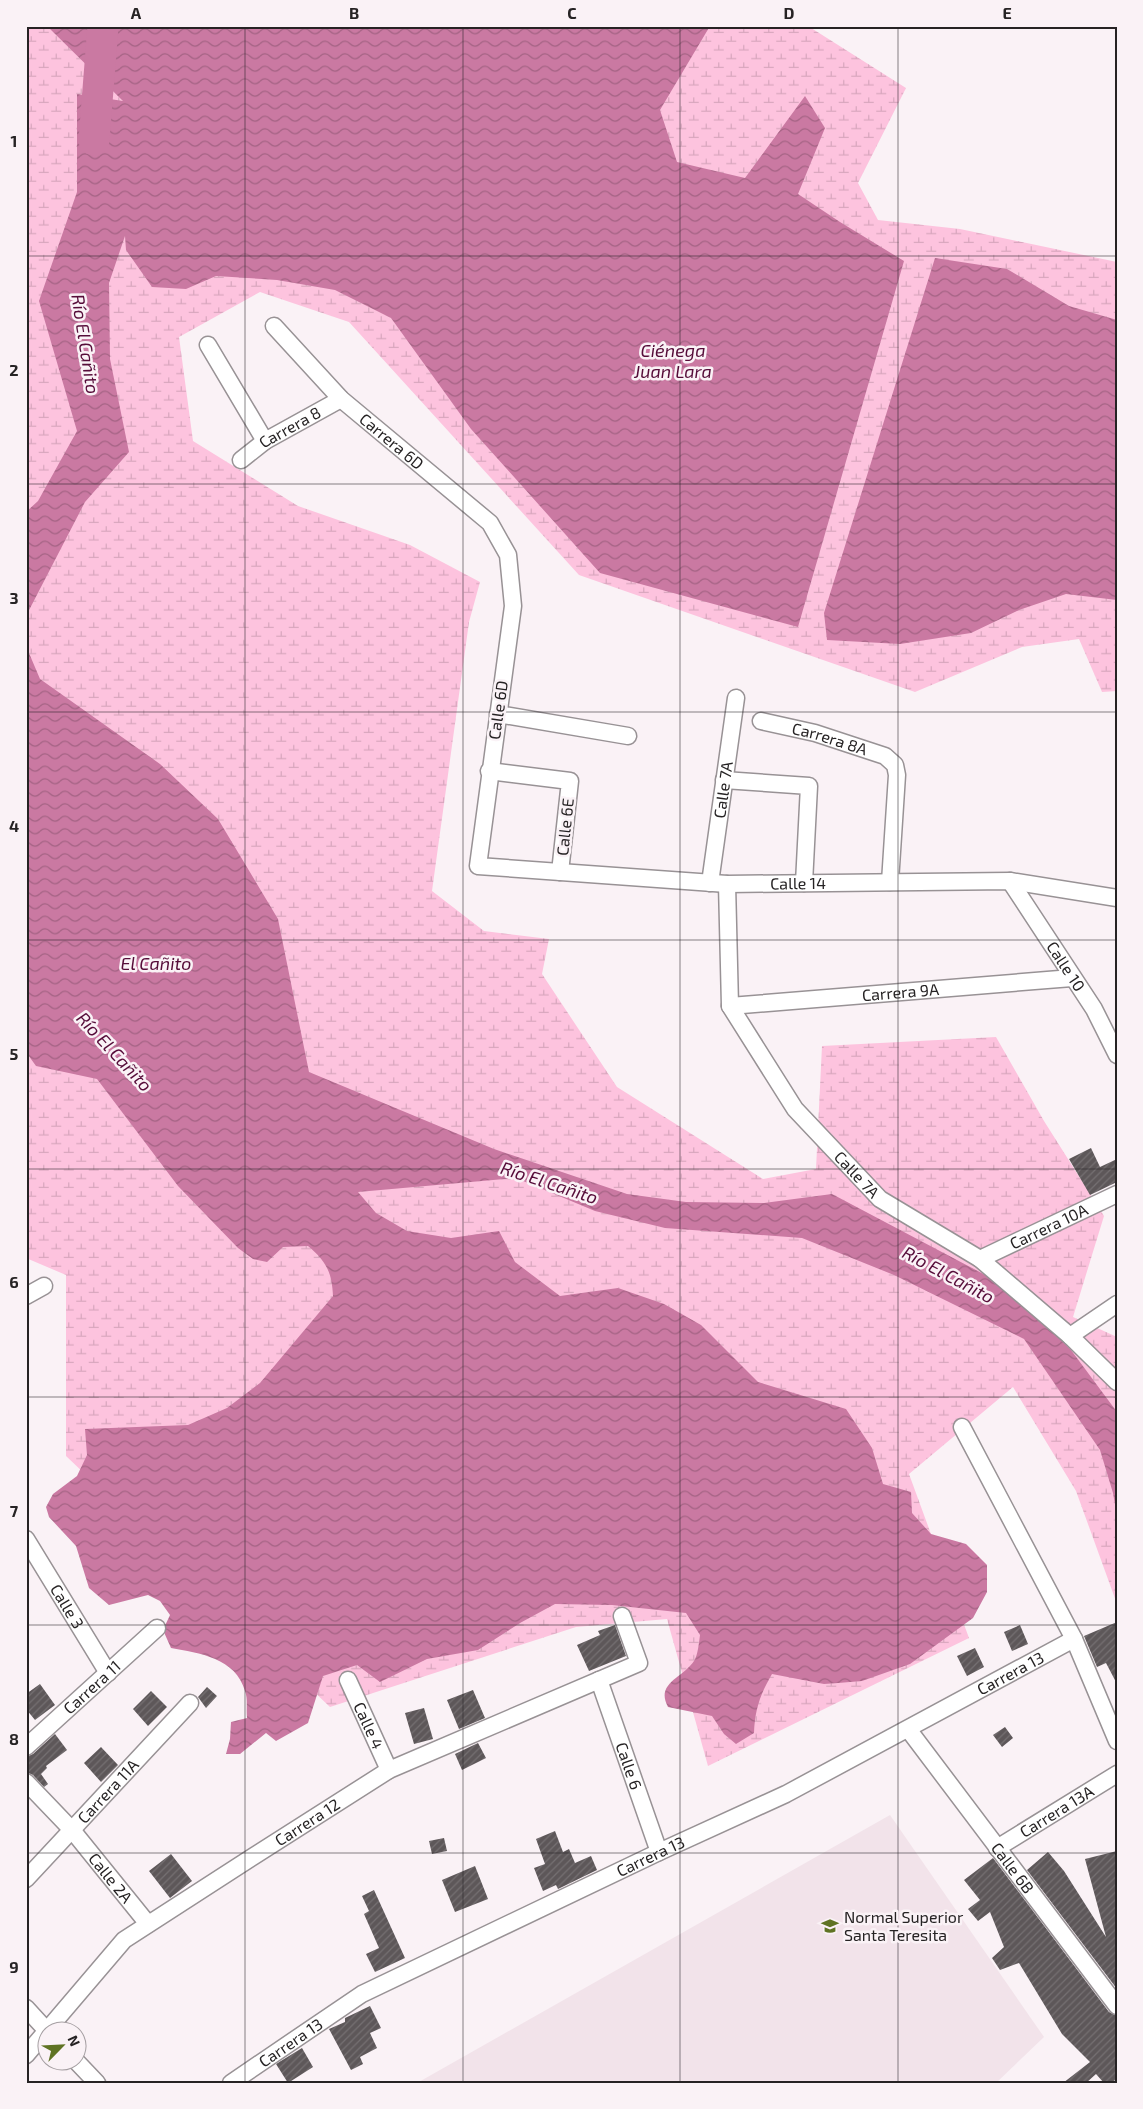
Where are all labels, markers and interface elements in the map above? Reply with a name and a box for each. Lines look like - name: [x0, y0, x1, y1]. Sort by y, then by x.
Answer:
- text: A: [131, 3, 142, 22]
- text: B: [349, 3, 359, 22]
- text: C: [567, 3, 577, 22]
- text: D: [784, 3, 795, 22]
- text: E: [1002, 3, 1012, 22]
- text: 1: [11, 131, 17, 150]
- water label: Río El Cañito: [67, 292, 105, 395]
- water label: Ciénega Juan Lara: [633, 339, 712, 382]
- text: 2: [9, 360, 19, 379]
- street label: Carrera 8: [255, 402, 324, 451]
- street label: Carrera 6D: [356, 409, 428, 473]
- text: 3: [9, 588, 19, 607]
- street label: Calle 6D: [484, 679, 511, 741]
- street label: Carrera 8A: [790, 718, 870, 759]
- street label: Calle 7A: [709, 760, 736, 820]
- street label: Calle 6E: [552, 797, 577, 857]
- text: 4: [9, 816, 19, 835]
- street label: Calle 14: [770, 873, 826, 893]
- street label: Calle 10: [1043, 938, 1090, 994]
- water label: El Cañito: [120, 952, 192, 974]
- street label: Carrera 9A: [861, 979, 940, 1004]
- water label: Río El Cañito: [72, 1007, 157, 1096]
- text: 5: [10, 1044, 19, 1063]
- street label: Calle 7A: [831, 1147, 884, 1202]
- water label: Río El Cañito: [498, 1156, 601, 1208]
- street label: Carrera 10A: [1006, 1199, 1090, 1253]
- water label: Río El Cañito: [899, 1241, 998, 1307]
- text: 6: [9, 1272, 19, 1291]
- text: 7: [10, 1501, 19, 1520]
- street label: Calle 3: [47, 1580, 88, 1632]
- street label: Carrera 13: [973, 1647, 1047, 1699]
- street label: Carrera 11: [59, 1656, 124, 1718]
- street label: Calle 4: [350, 1699, 388, 1752]
- text: 8: [9, 1729, 19, 1748]
- street label: Calle 6: [612, 1740, 646, 1792]
- street label: Carrera 11A: [73, 1755, 142, 1827]
- street label: Carrera 13A: [1016, 1781, 1097, 1841]
- street label: Carrera 12: [271, 1794, 343, 1849]
- street label: Carrera 13: [613, 1832, 687, 1880]
- street label: Calle 6B: [988, 1838, 1038, 1897]
- street label: Calle 2A: [85, 1849, 137, 1906]
- place label: Normal Superior Santa Teresita: [844, 1907, 964, 1944]
- school or university icon: Normal Superior Santa Teresita: [820, 1916, 840, 1936]
- text: 9: [9, 1957, 19, 1976]
- street label: Carrera 13: [255, 2014, 326, 2071]
- north arrow: [38, 2022, 88, 2072]
- text: N: [65, 2032, 84, 2049]

